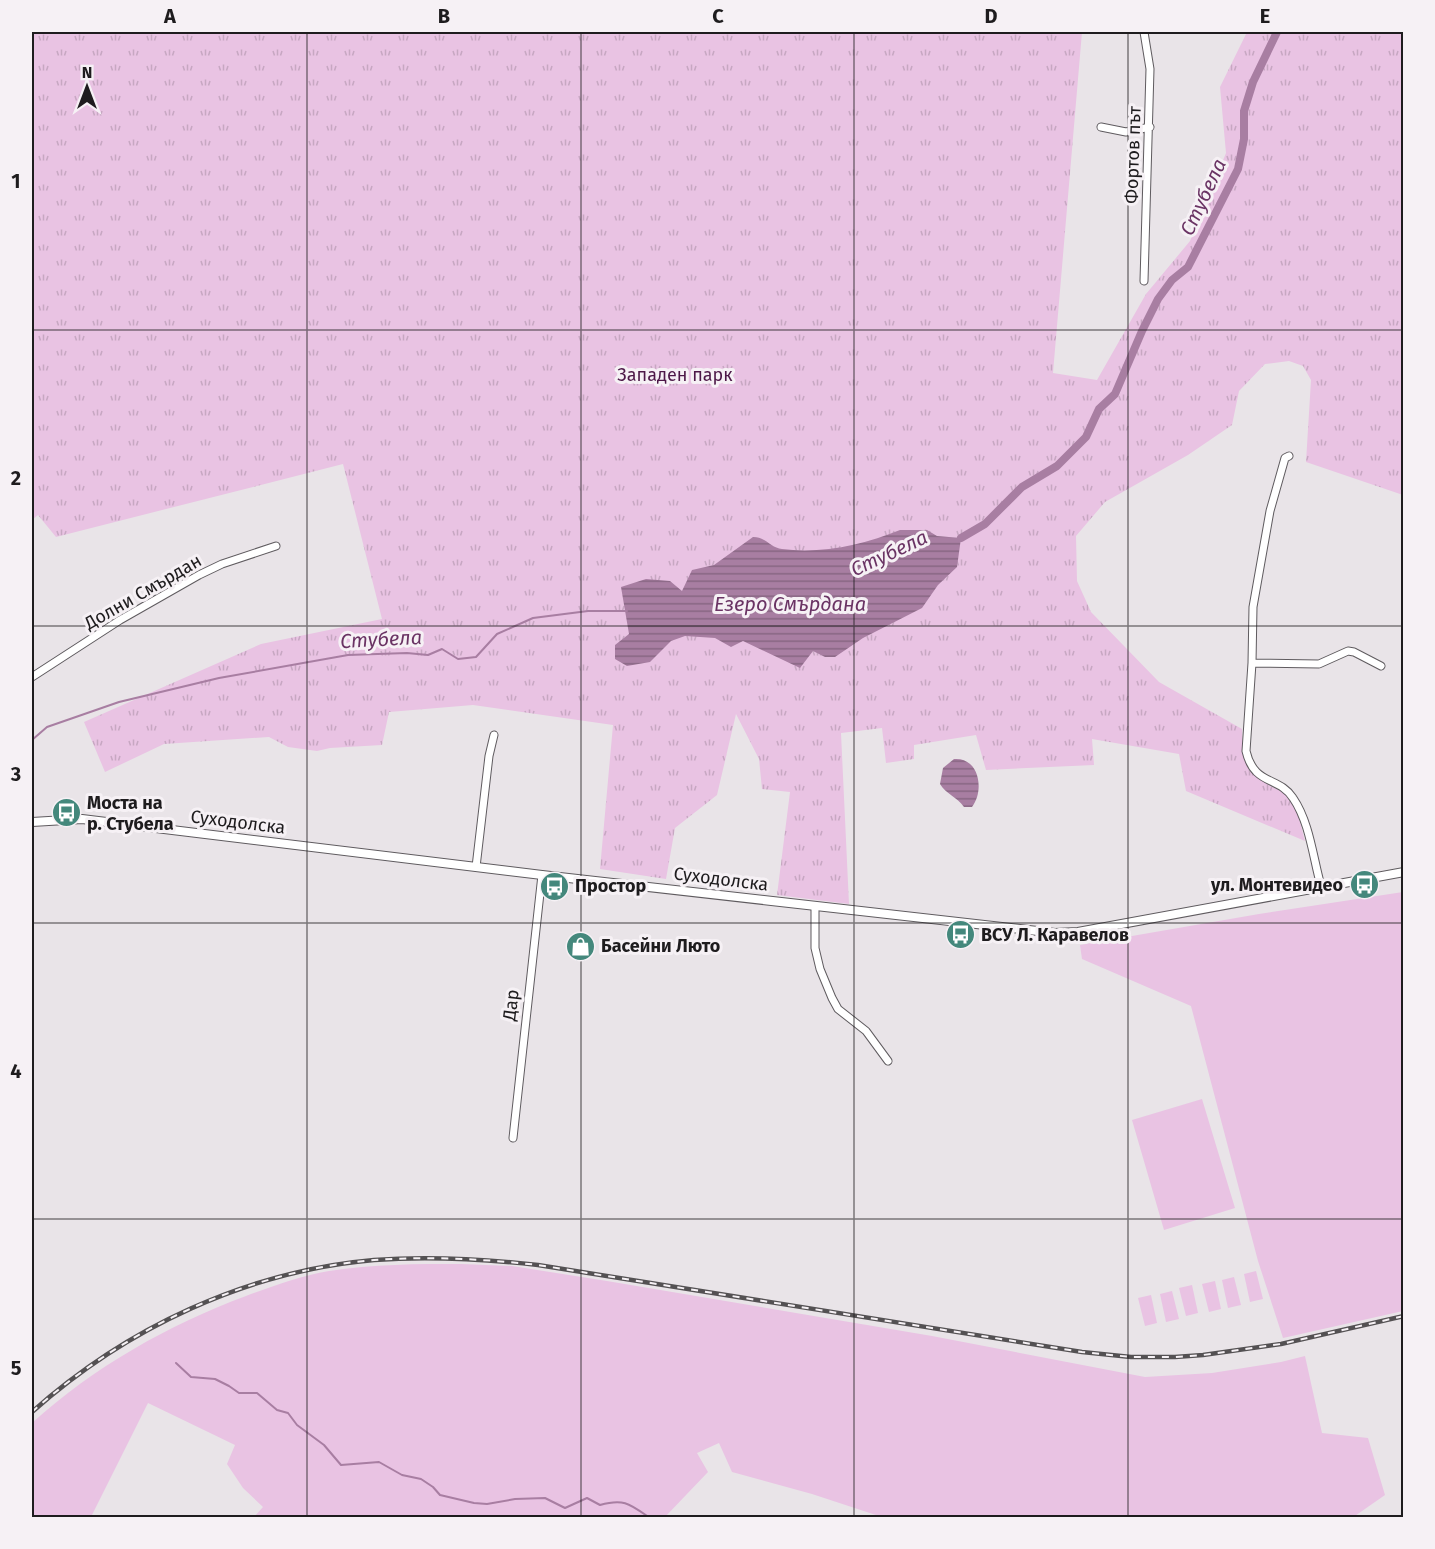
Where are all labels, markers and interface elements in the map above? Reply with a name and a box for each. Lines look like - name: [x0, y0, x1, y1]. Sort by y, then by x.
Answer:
- text: A: [163, 4, 177, 28]
- text: B: [438, 4, 450, 28]
- text: C: [712, 4, 724, 28]
- text: D: [984, 4, 998, 28]
- text: E: [1260, 4, 1270, 28]
- north arrow: [57, 57, 117, 117]
- text: N: [82, 63, 92, 82]
- street label: Фортов път: [1120, 105, 1146, 204]
- water label: Стубела: [1175, 155, 1231, 239]
- text: 1: [11, 169, 21, 193]
- park label: Западен парк: [617, 364, 733, 386]
- text: 2: [11, 466, 21, 490]
- water label: Стубела: [847, 525, 931, 581]
- street label: Долни Смърдан: [80, 550, 206, 635]
- water label: Езеро Смърдана: [714, 592, 866, 616]
- water label: Стубела: [339, 625, 423, 653]
- text: 3: [10, 762, 21, 786]
- place label: Моста на р. Стубела: [87, 792, 174, 835]
- bus stop icon: Моста на р. Стубела: [50, 797, 82, 829]
- street label: Суходолска: [189, 805, 287, 839]
- street label: Суходолска: [672, 862, 770, 896]
- bus stop icon: ул. Монтевидео: [1348, 869, 1380, 901]
- bus stop icon: Простор: [538, 870, 570, 902]
- place label: ул. Монтевидео: [1210, 874, 1343, 896]
- place label: Простор: [575, 875, 646, 897]
- bus stop icon: ВСУ Л. Каравелов: [944, 919, 976, 951]
- place label: ВСУ Л. Каравелов: [981, 924, 1129, 946]
- shop icon: Басейни Люто: [564, 930, 596, 962]
- place label: Басейни Люто: [601, 935, 720, 957]
- street label: Дар: [498, 988, 524, 1023]
- text: 4: [10, 1059, 22, 1083]
- text: 5: [11, 1356, 22, 1380]

